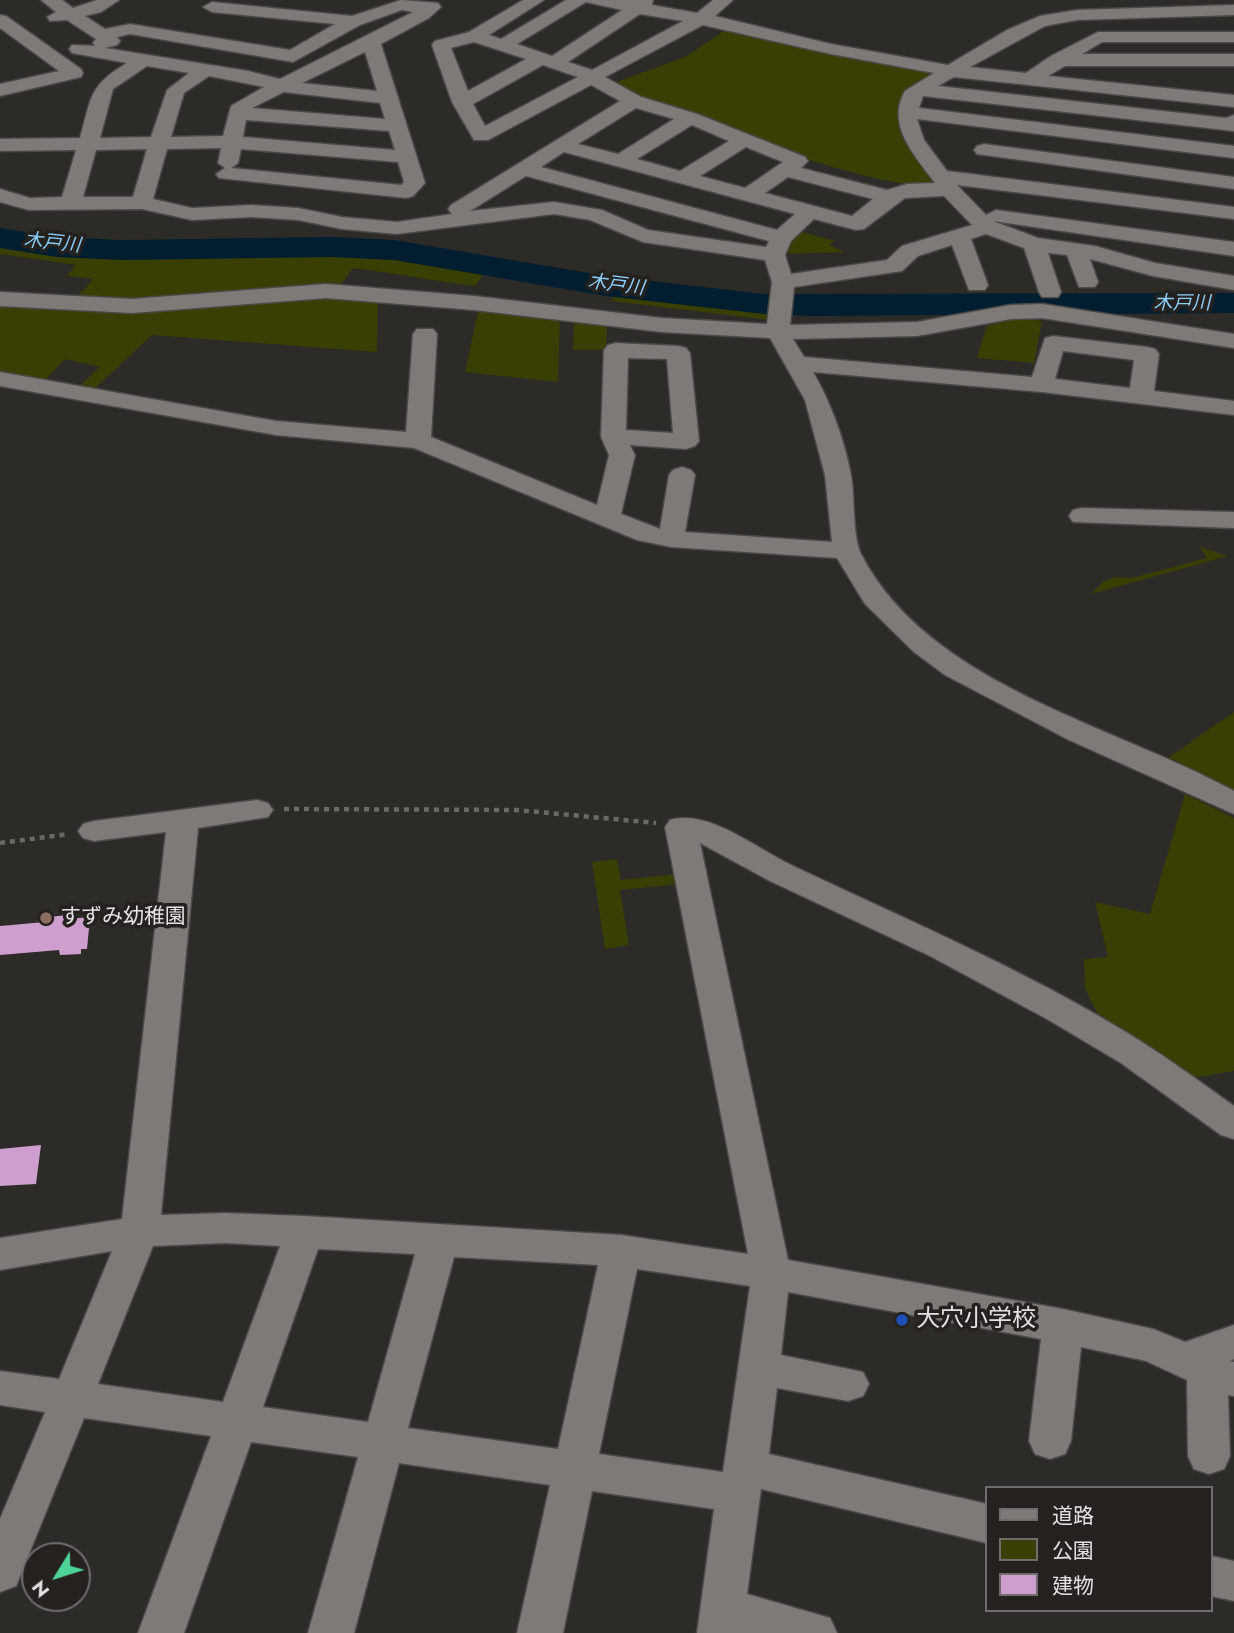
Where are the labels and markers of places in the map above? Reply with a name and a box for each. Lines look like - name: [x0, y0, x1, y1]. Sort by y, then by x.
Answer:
- place label: すずみ幼稚園: [60, 905, 186, 931]
- marker: すずみ幼稚園: [38, 910, 54, 926]
- place label: 大穴小学校: [916, 1306, 1036, 1334]
- marker: 大穴小学校: [894, 1312, 910, 1328]

